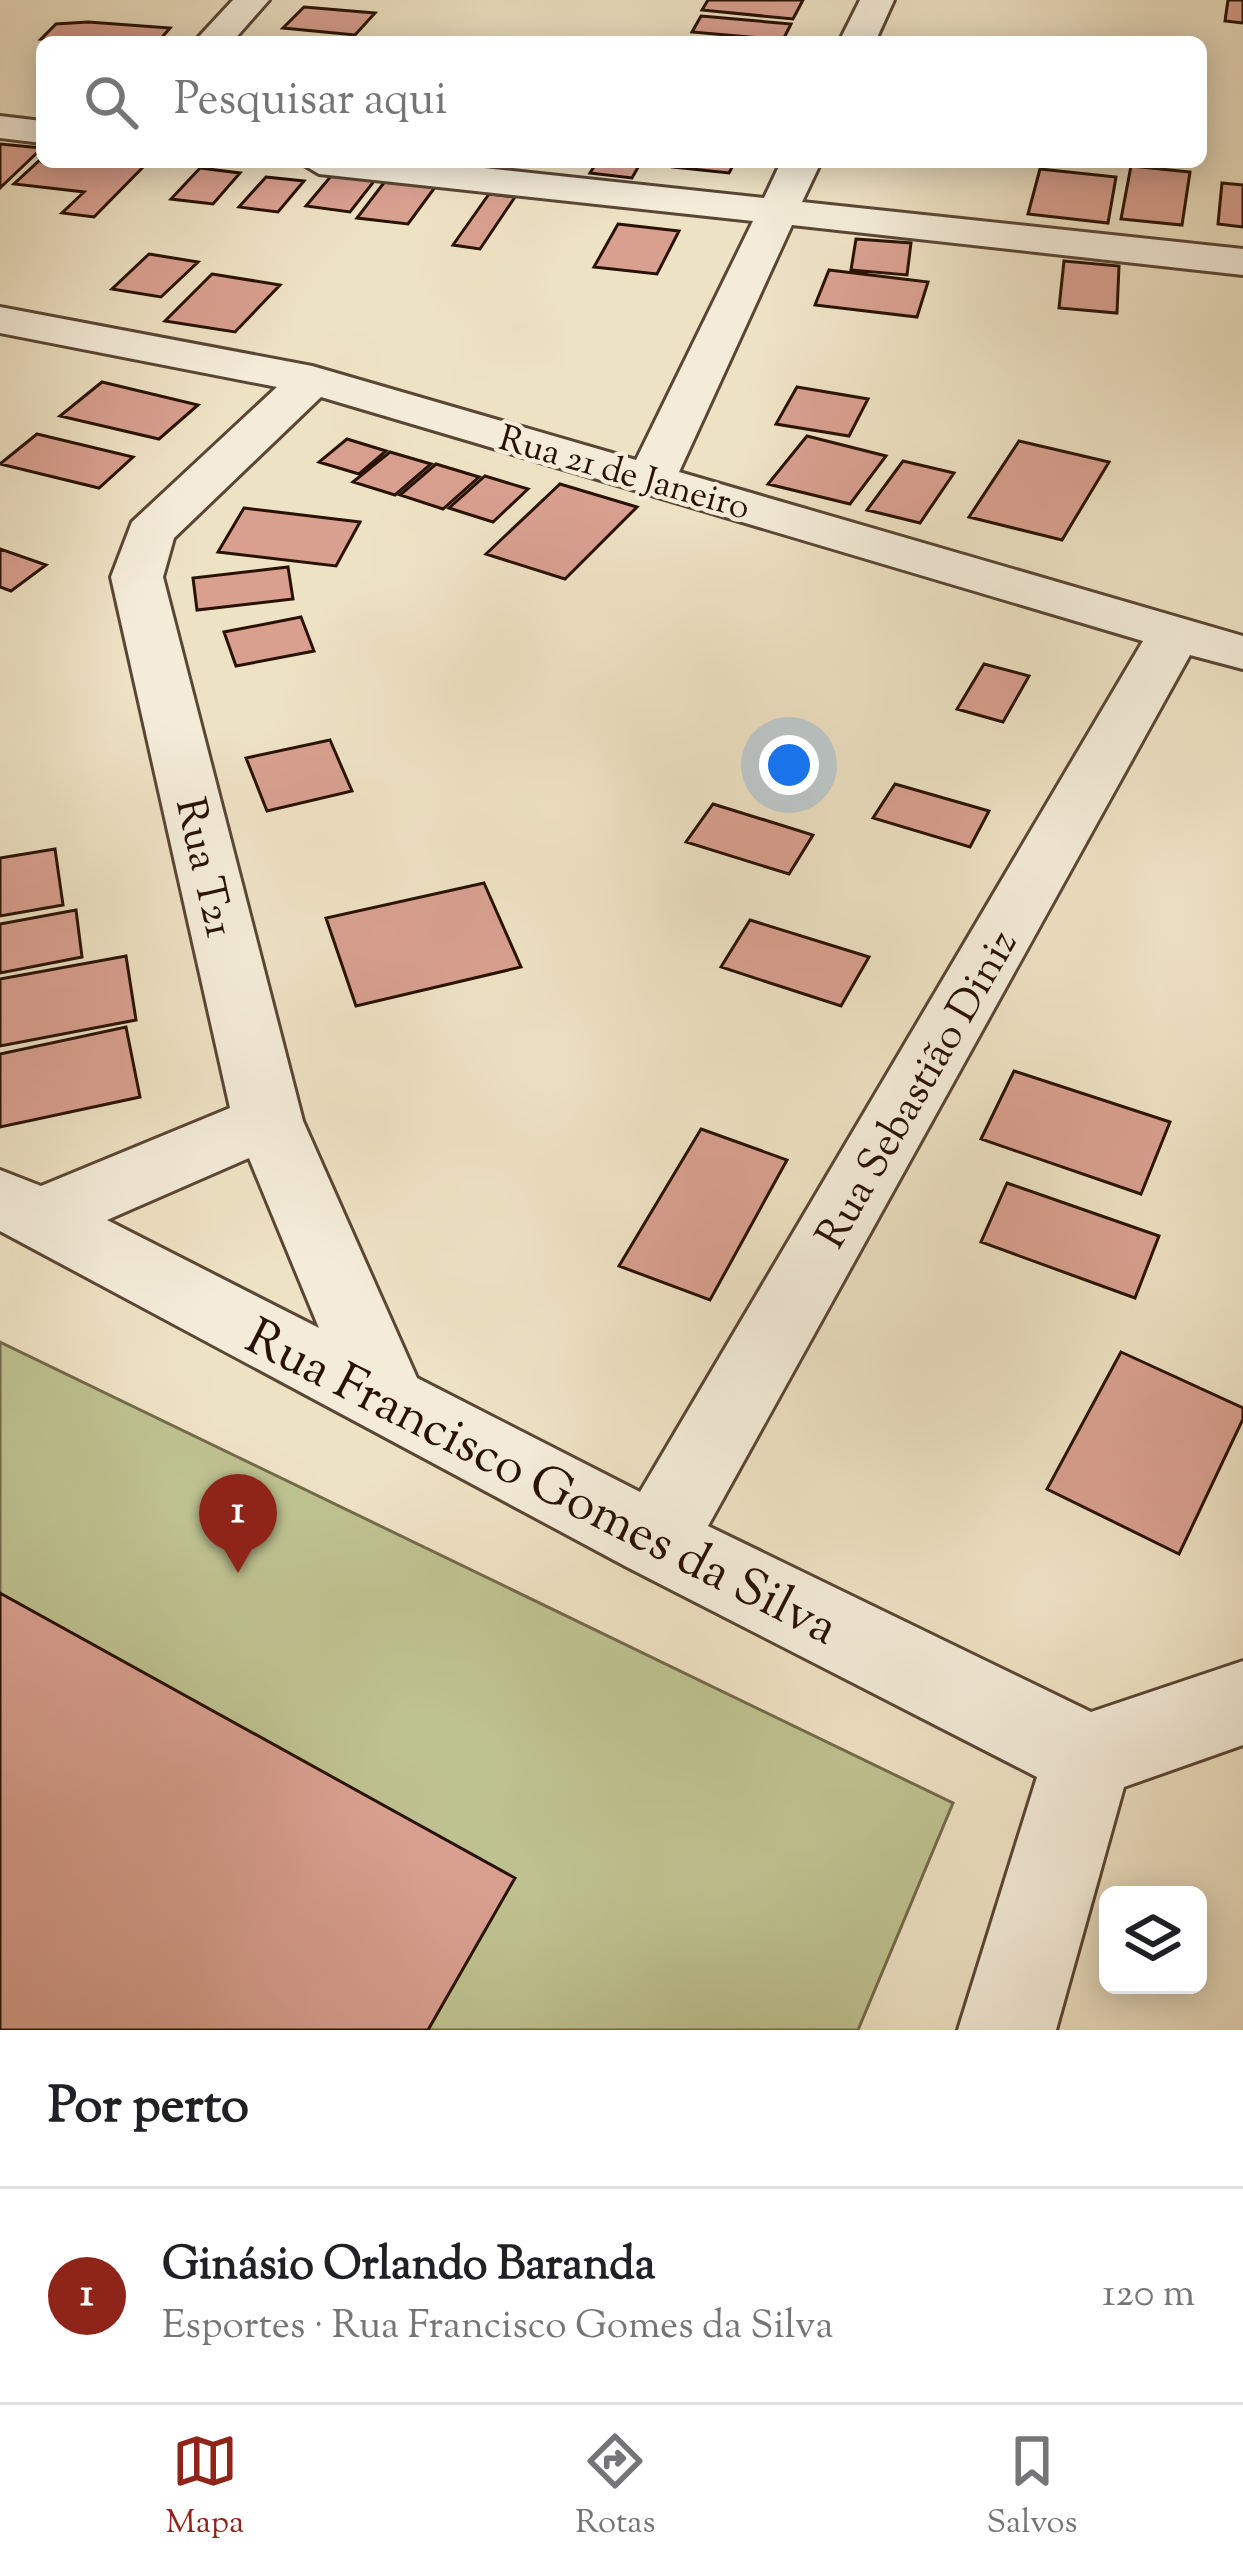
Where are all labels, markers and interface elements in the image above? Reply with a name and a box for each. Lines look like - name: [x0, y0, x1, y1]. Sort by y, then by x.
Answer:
- search box: [36, 36, 1207, 168]
- icon: search: [78, 69, 144, 135]
- text: Pesquisar aqui: [174, 70, 447, 135]
- street label: Rua 21 de Janeiro: [492, 414, 756, 536]
- your location: [759, 735, 819, 795]
- street label: Rua T21: [157, 793, 247, 944]
- street label: Rua Sebastião Diniz: [804, 920, 1035, 1261]
- street label: Rua Francisco Gomes da Silva: [232, 1303, 849, 1666]
- pin: 1: [199, 1474, 277, 1573]
- map controls: [1099, 1886, 1207, 1994]
- button: layers: [1099, 1886, 1207, 1994]
- text: Por perto: [48, 2072, 249, 2145]
- text: Ginásio Orlando Baranda: [162, 2235, 655, 2300]
- text: 1: [80, 2268, 94, 2324]
- text: 120 m: [1102, 2268, 1195, 2324]
- text: Esportes · Rua Francisco Gomes da Silva: [162, 2300, 833, 2356]
- tab: Mapa: [166, 2428, 244, 2548]
- tab: Rotas: [575, 2428, 655, 2548]
- tab: Salvos: [986, 2428, 1077, 2548]

